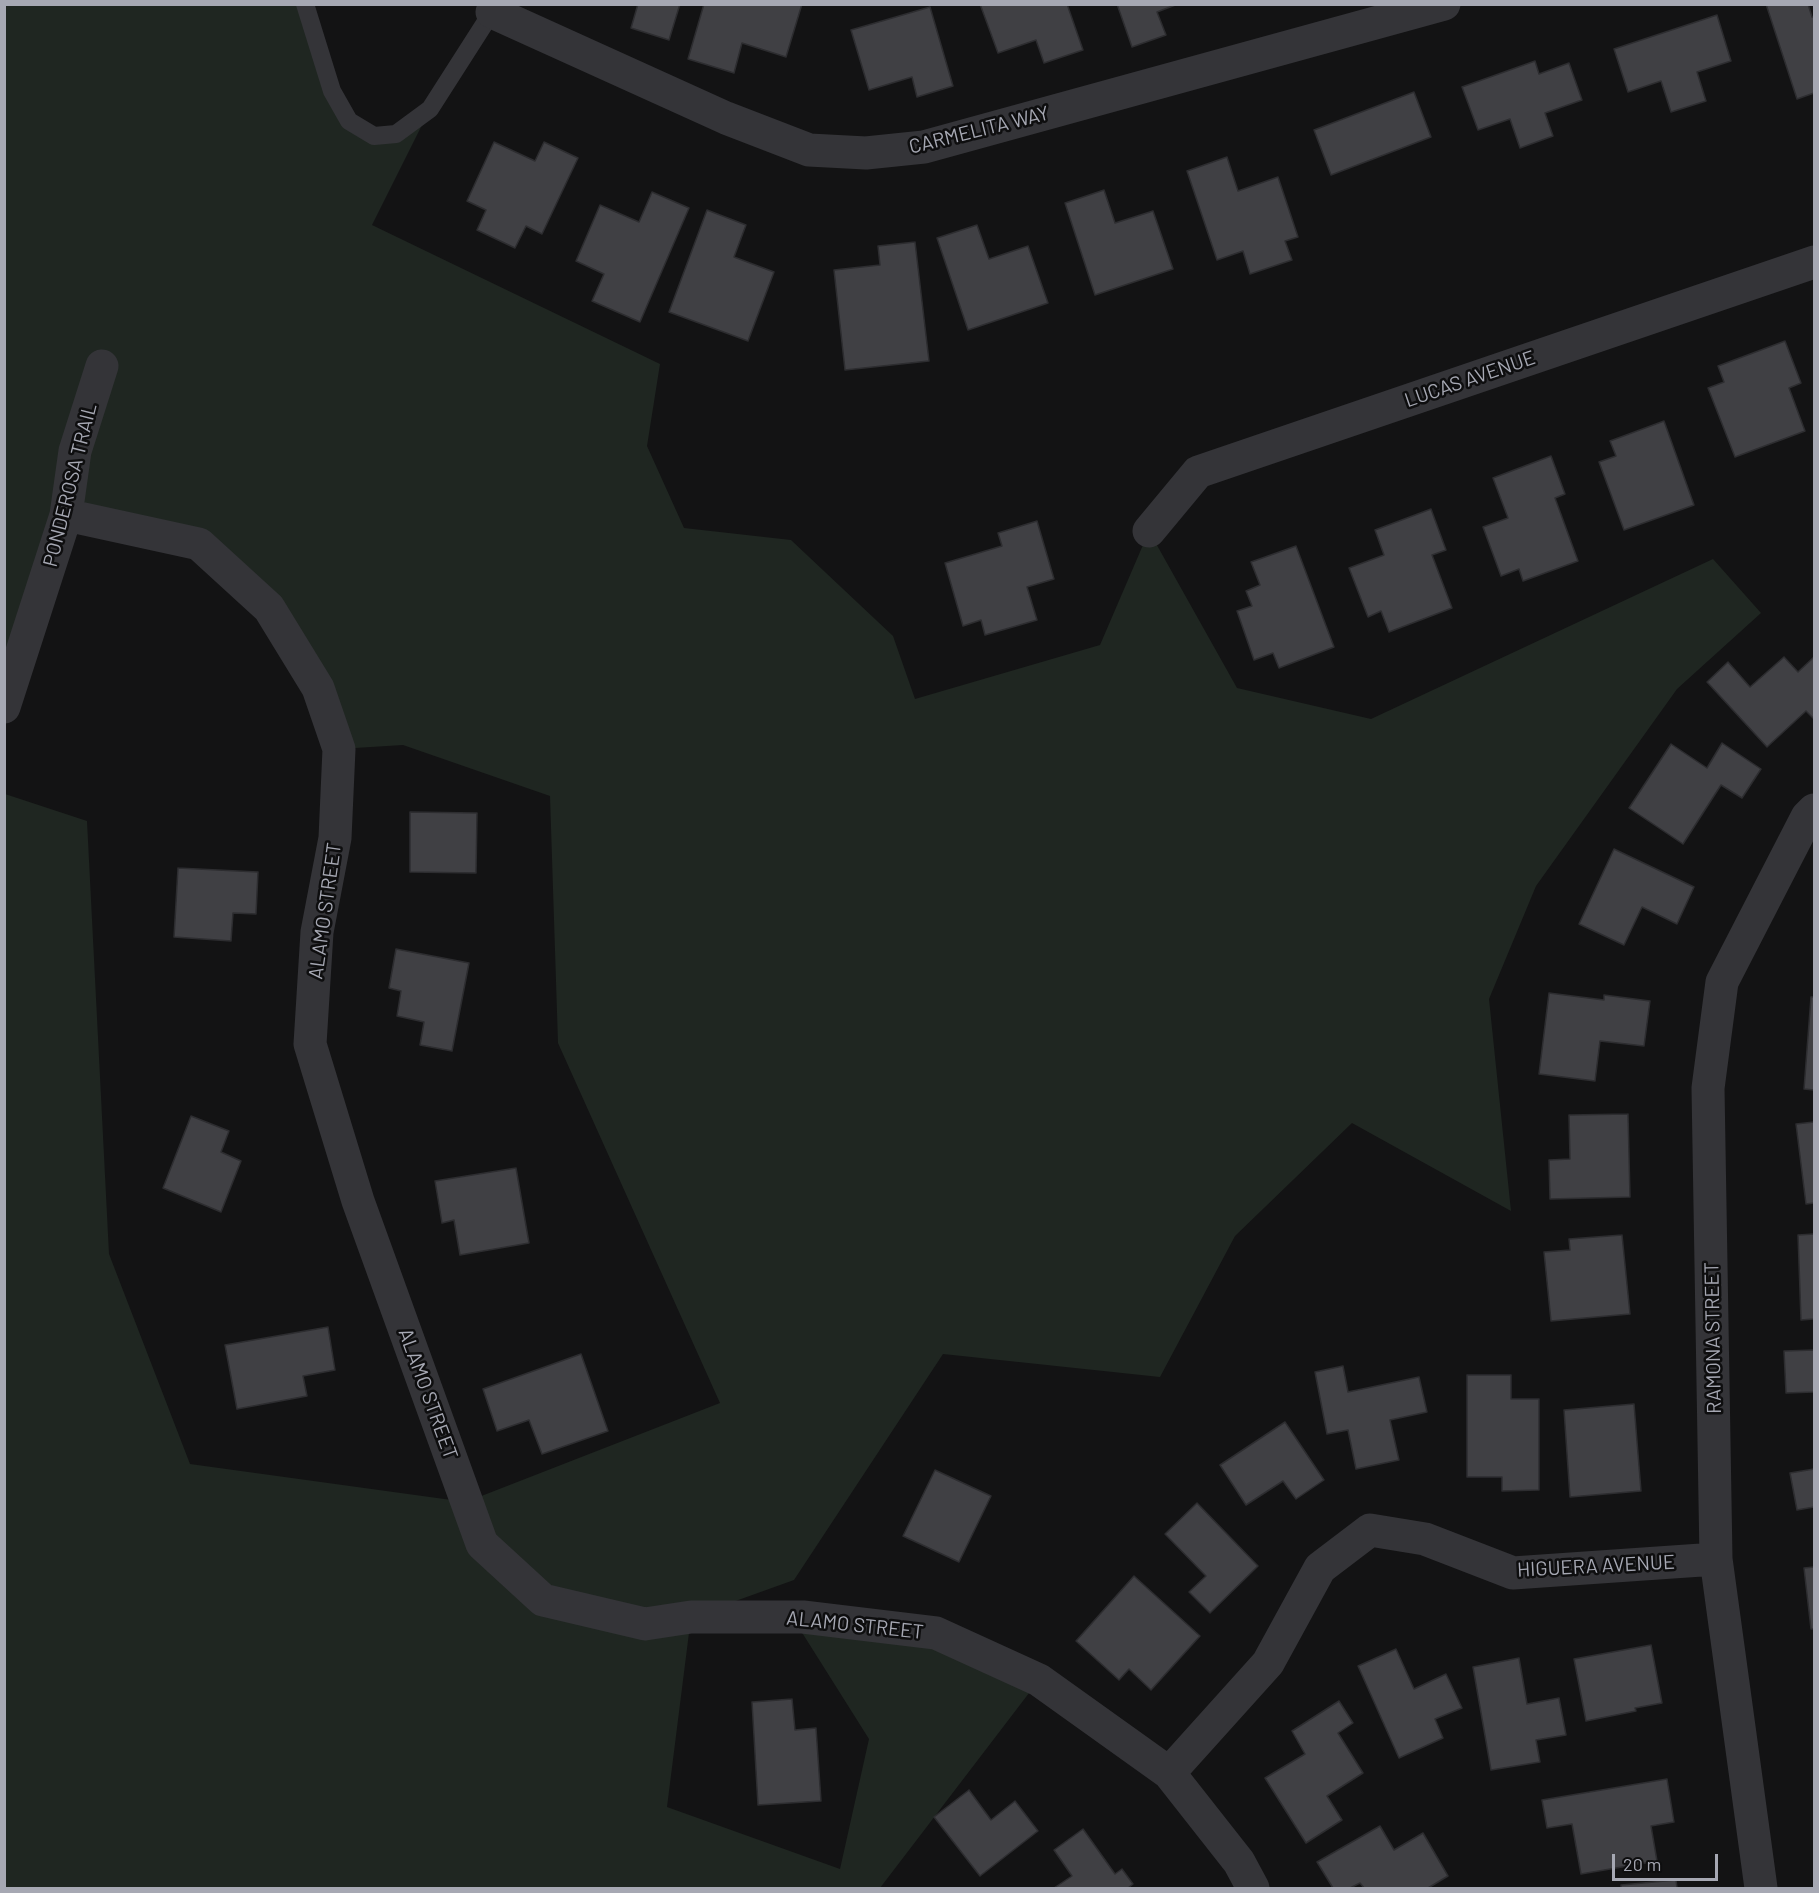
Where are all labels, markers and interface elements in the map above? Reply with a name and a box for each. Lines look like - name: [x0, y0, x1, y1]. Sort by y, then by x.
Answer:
- street label: CARMELITA WAY: [906, 101, 1052, 159]
- street label: LUCAS AVENUE: [1402, 345, 1538, 413]
- street label: PONDEROSA TRAIL: [38, 401, 102, 569]
- street label: ALAMO STREET: [304, 841, 346, 981]
- street label: RAMONA STREET: [1700, 1262, 1726, 1414]
- street label: ALAMO STREET: [393, 1325, 463, 1463]
- street label: HIGUERA AVENUE: [1516, 1550, 1676, 1582]
- street label: ALAMO STREET: [785, 1606, 925, 1644]
- scale bar: [1615, 1842, 1722, 1880]
- text: 20 m: [1623, 1853, 1661, 1875]

